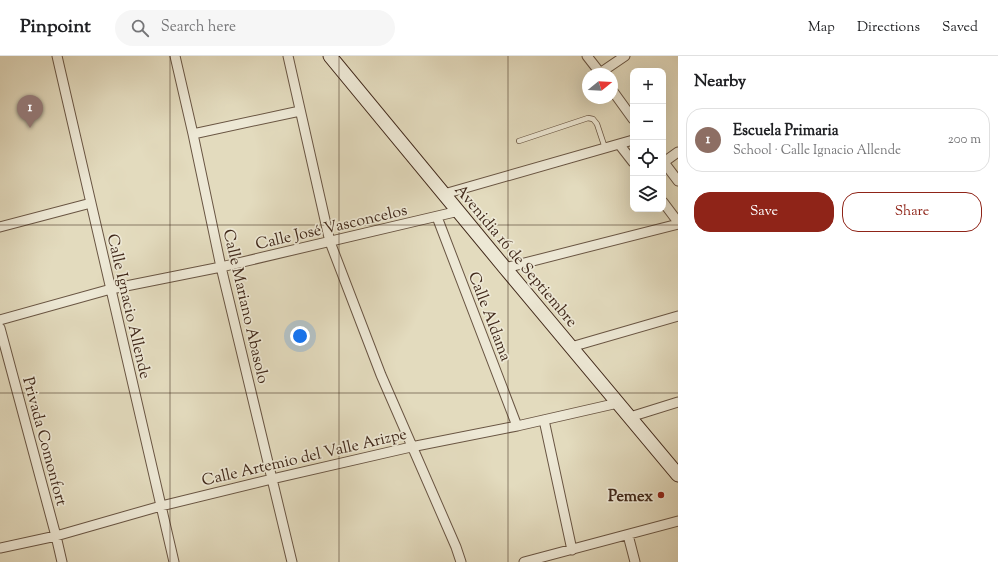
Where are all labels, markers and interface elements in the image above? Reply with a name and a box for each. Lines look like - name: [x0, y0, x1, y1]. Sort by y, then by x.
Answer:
- search box: [115, 10, 395, 46]
- text: Pinpoint: [20, 14, 91, 41]
- icon: search: [129, 17, 151, 39]
- text: Search here: [161, 17, 236, 38]
- text: Map: [808, 18, 835, 38]
- text: Directions: [857, 18, 920, 38]
- text: Saved: [942, 18, 978, 38]
- north arrow: [582, 68, 618, 104]
- map controls: [630, 68, 666, 212]
- button: +: [630, 68, 666, 104]
- text: Nearby: [694, 70, 746, 94]
- pin: 1: [17, 95, 43, 128]
- button: −: [630, 104, 666, 140]
- text: Escuela Primaria: [733, 121, 839, 142]
- text: 1: [706, 131, 710, 149]
- text: 200 m: [948, 131, 981, 149]
- button: locate: [630, 140, 666, 176]
- text: School · Calle Ignacio Allende: [733, 142, 901, 160]
- button: layers: [630, 176, 666, 212]
- street label: Avenidia 16 de Septiembre: [448, 180, 582, 333]
- button: Save: [694, 192, 834, 232]
- button: Share: [842, 192, 982, 232]
- street label: Calle José Vasconcelos: [253, 200, 410, 257]
- street label: Calle Mariano Abasolo: [216, 227, 274, 386]
- street label: Calle Ignacio Allende: [100, 232, 155, 381]
- street label: Calle Aldama: [461, 269, 516, 365]
- your location: [290, 326, 310, 346]
- street label: Privada Comonfort: [15, 375, 72, 509]
- street label: Calle Artemio del Valle Arizpe: [200, 424, 409, 493]
- place label: Pemex: [608, 486, 653, 509]
- marker: Pemex: [656, 490, 666, 500]

